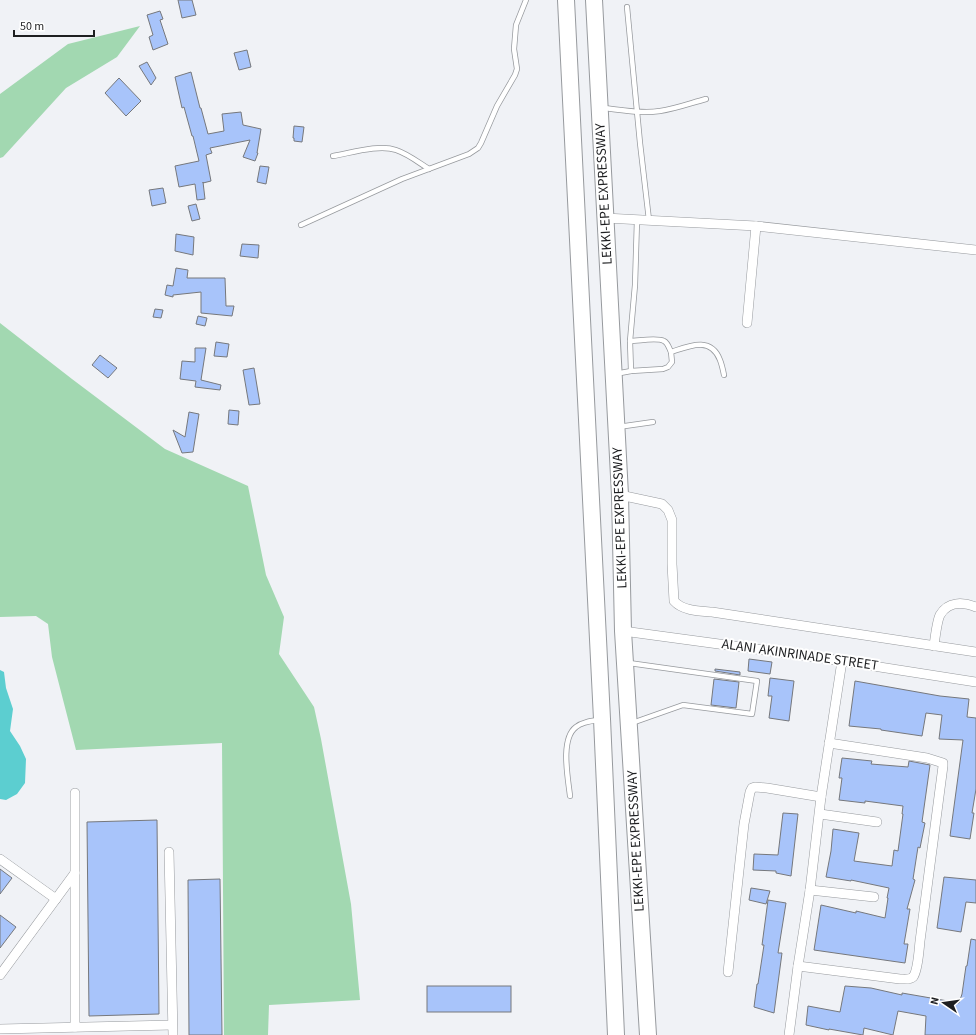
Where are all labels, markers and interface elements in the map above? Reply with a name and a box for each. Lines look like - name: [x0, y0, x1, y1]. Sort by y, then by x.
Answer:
- scale bar: [14, 12, 94, 38]
- text: 50 m: [20, 18, 44, 35]
- street label: LEKKI-EPE EXPRESSWAY: [590, 122, 618, 265]
- street label: LEKKI-EPE EXPRESSWAY: [608, 447, 632, 589]
- street label: ALANI AKINRINADE STREET: [720, 634, 880, 676]
- street label: LEKKI-EPE EXPRESSWAY: [622, 769, 650, 912]
- north arrow: [924, 983, 964, 1023]
- text: N: [927, 996, 943, 1006]

